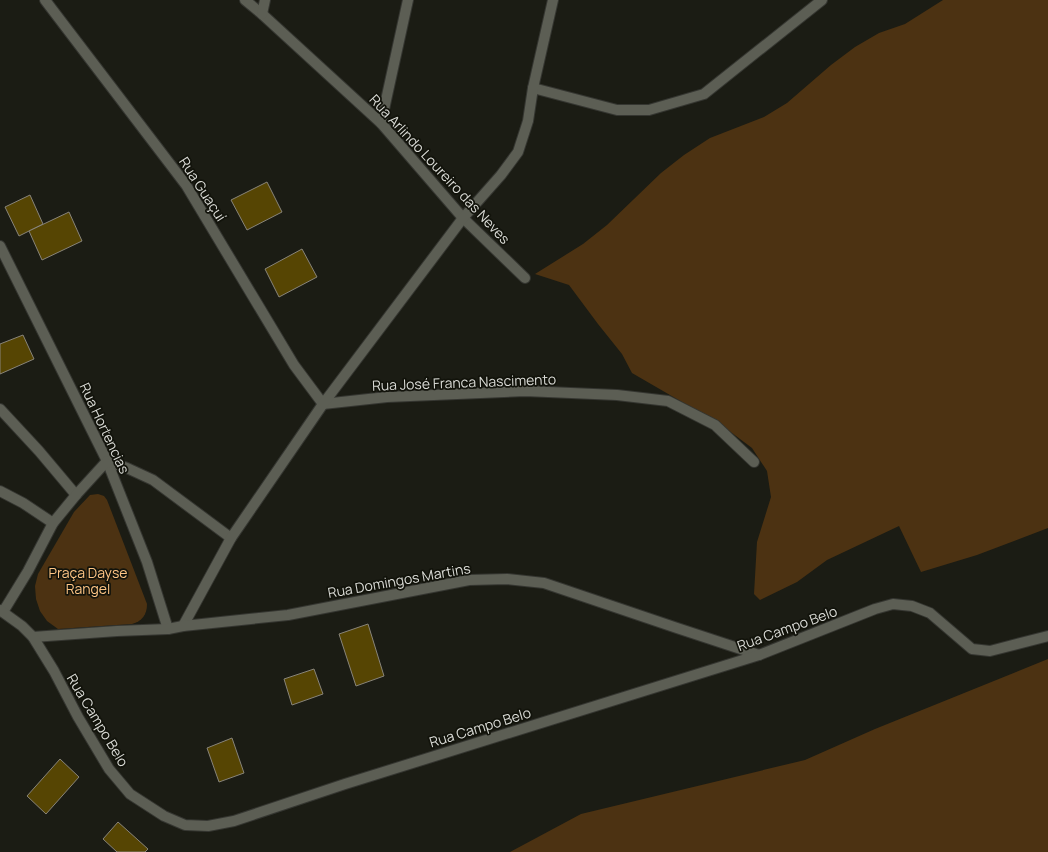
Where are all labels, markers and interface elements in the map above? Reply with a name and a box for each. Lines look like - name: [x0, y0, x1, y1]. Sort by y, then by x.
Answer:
- street label: Rua Arlindo Loureiro das Neves: [366, 90, 514, 248]
- street label: Rua Guaçuí: [175, 153, 231, 225]
- street label: Rua José Franca Nascimento: [372, 369, 556, 395]
- street label: Rua Hortencias: [76, 380, 134, 476]
- street label: Rua Domingos Martins: [326, 558, 472, 602]
- park label: Praça Dayse Rangel: [49, 563, 127, 598]
- street label: Rua Campo Belo: [734, 601, 840, 655]
- street label: Rua Campo Belo: [63, 670, 133, 770]
- street label: Rua Campo Belo: [427, 703, 533, 751]

